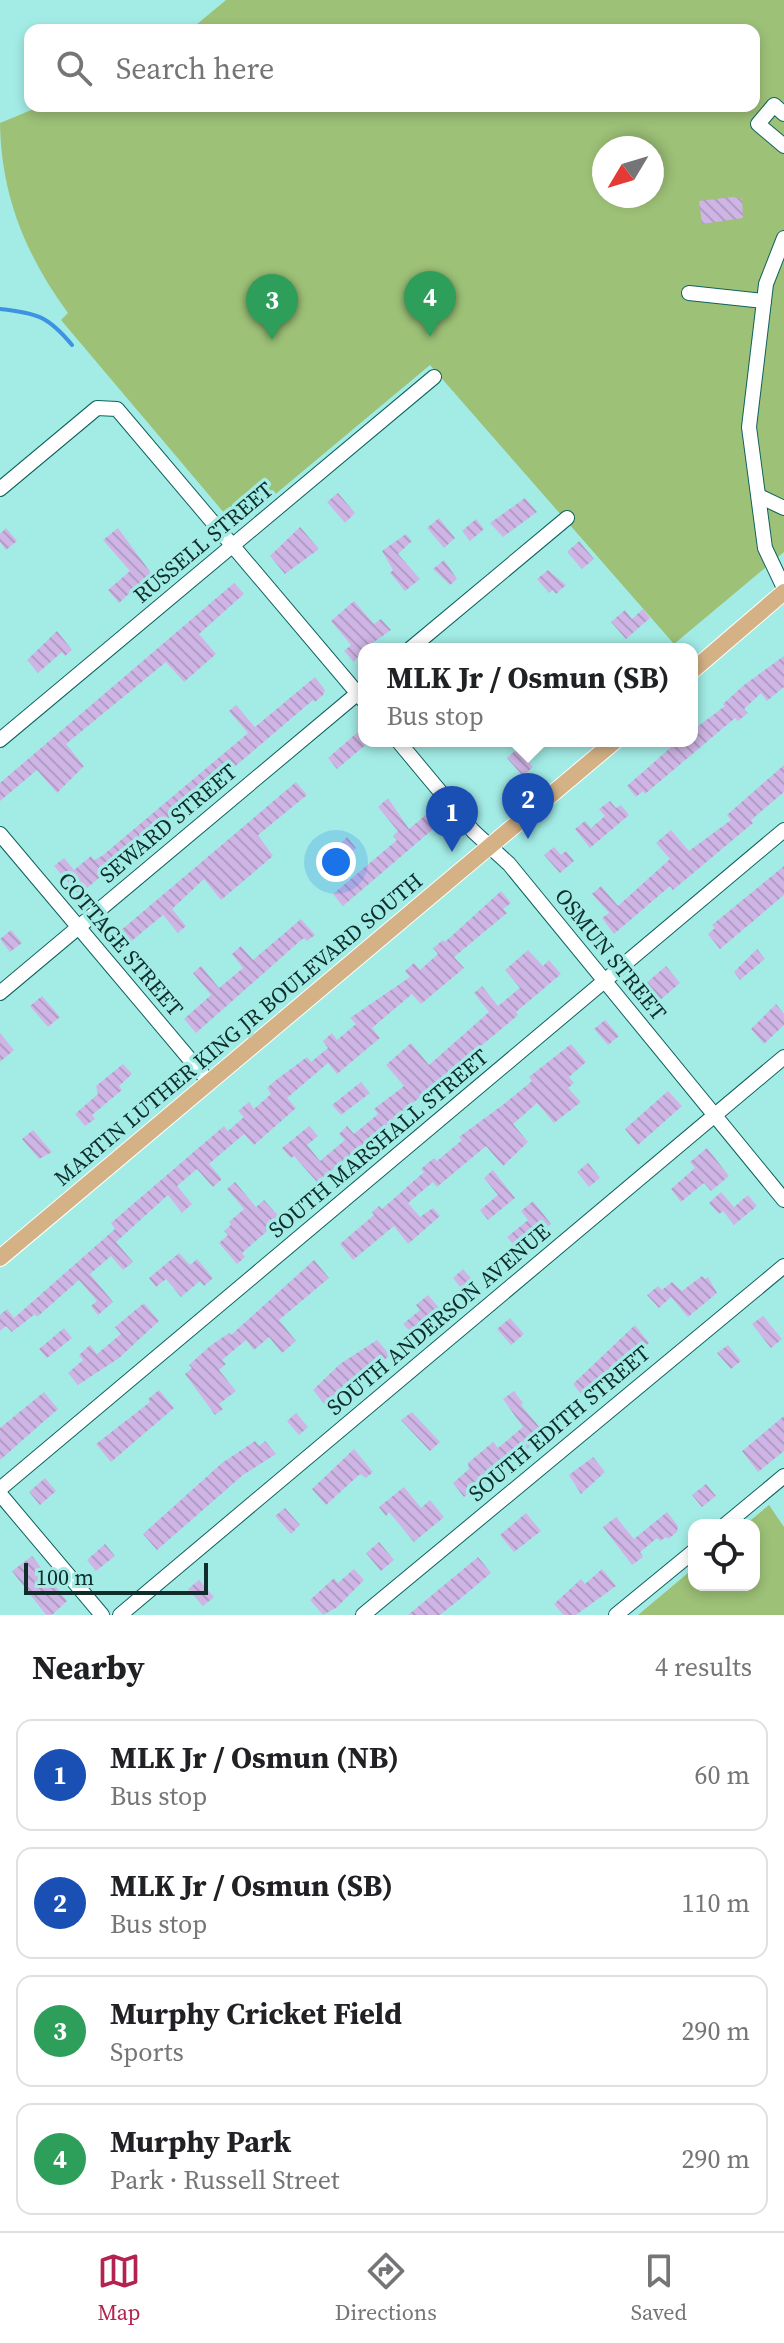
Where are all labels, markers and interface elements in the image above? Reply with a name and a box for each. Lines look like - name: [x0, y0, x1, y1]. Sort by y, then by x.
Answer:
- search box: [24, 24, 760, 112]
- icon: search: [52, 46, 96, 90]
- text: Search here: [116, 48, 274, 89]
- north arrow: [592, 136, 664, 208]
- pin: 4: [404, 271, 456, 337]
- pin: 3: [246, 274, 298, 340]
- street label: RUSSELL STREET: [127, 475, 279, 609]
- popup: [358, 643, 698, 747]
- text: MLK Jr / Osmun (SB): [386, 657, 670, 698]
- text: Bus stop: [386, 698, 484, 734]
- street label: SEWARD STREET: [93, 757, 243, 889]
- pin: 2: [502, 773, 554, 839]
- pin: 1: [426, 786, 478, 852]
- your location: [316, 842, 356, 882]
- street label: COTTAGE STREET: [52, 865, 190, 1023]
- street label: MARTIN LUTHER KING JR BOULEVARD SOUTH: [47, 866, 429, 1192]
- street label: OSMUN STREET: [548, 882, 674, 1026]
- street label: SOUTH MARSHALL STREET: [262, 1042, 494, 1244]
- street label: SOUTH ANDERSON AVENUE: [320, 1216, 556, 1422]
- street label: SOUTH EDITH STREET: [462, 1338, 656, 1508]
- map controls: [688, 1519, 760, 1591]
- button: locate: [688, 1519, 760, 1591]
- scale bar: [24, 1559, 208, 1595]
- text: 100 m: [36, 1562, 94, 1592]
- text: Nearby: [32, 1644, 145, 1690]
- text: 4 results: [655, 1649, 752, 1685]
- text: MLK Jr / Osmun (NB): [110, 1737, 399, 1778]
- text: 1: [53, 1757, 67, 1793]
- text: 60 m: [695, 1757, 750, 1793]
- text: Bus stop: [110, 1778, 207, 1814]
- text: MLK Jr / Osmun (SB): [110, 1865, 393, 1906]
- text: 2: [53, 1885, 67, 1921]
- text: 110 m: [682, 1885, 750, 1921]
- text: Bus stop: [110, 1906, 207, 1942]
- text: Murphy Cricket Field: [110, 1993, 402, 2034]
- text: 3: [53, 2013, 67, 2049]
- text: 290 m: [682, 2013, 750, 2049]
- text: Sports: [110, 2034, 184, 2070]
- text: Murphy Park: [110, 2121, 291, 2162]
- text: 4: [53, 2141, 67, 2177]
- text: 290 m: [682, 2141, 750, 2177]
- text: Park · Russell Street: [110, 2162, 339, 2198]
- tab: Map: [97, 2249, 141, 2327]
- tab: Directions: [335, 2249, 437, 2327]
- tab: Saved: [631, 2249, 687, 2327]

